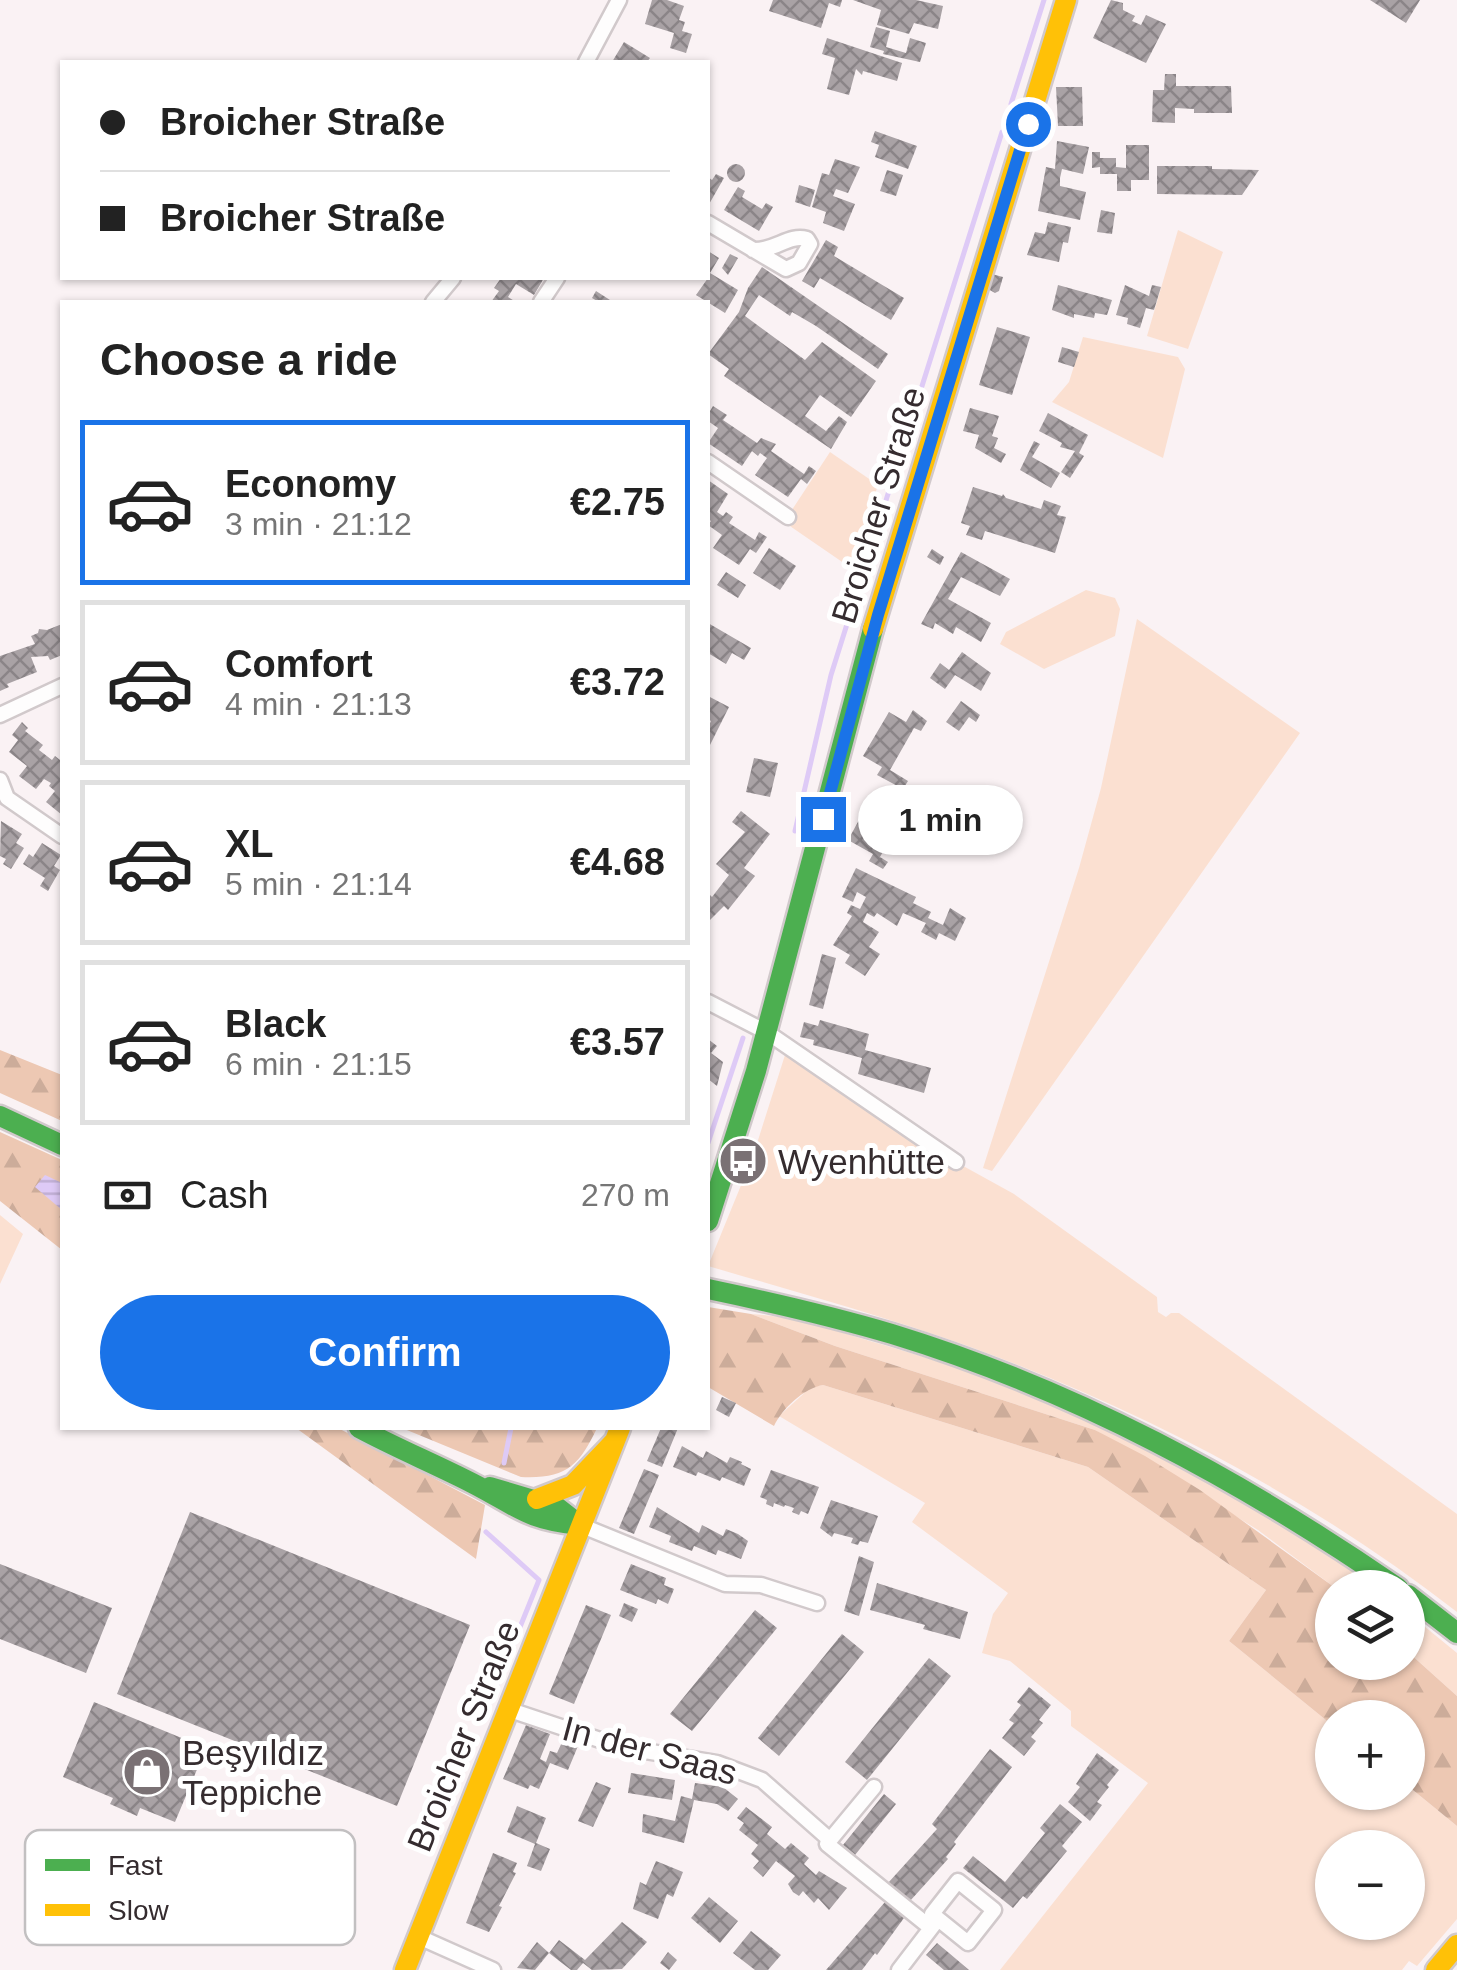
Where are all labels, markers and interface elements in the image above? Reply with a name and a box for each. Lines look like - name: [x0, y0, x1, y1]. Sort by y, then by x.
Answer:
- text: Broicher Straße: [160, 101, 445, 143]
- route start: [1006, 102, 1051, 147]
- text: Broicher Straße: [160, 197, 445, 239]
- text: Choose a ride: [100, 334, 398, 385]
- street label: Broicher Straße: [824, 382, 932, 628]
- icon: car: [105, 458, 195, 548]
- text: Economy: [225, 463, 396, 505]
- text: €2.75: [570, 481, 665, 523]
- text: 3 min · 21:12: [225, 506, 412, 542]
- icon: car: [105, 638, 195, 728]
- text: Comfort: [225, 643, 373, 685]
- text: €3.72: [570, 661, 665, 703]
- text: 4 min · 21:13: [225, 686, 412, 722]
- callout: 1 min: [858, 784, 1023, 854]
- route end: [801, 797, 846, 842]
- text: 1 min: [899, 802, 982, 838]
- icon: car: [105, 818, 195, 908]
- text: XL: [225, 823, 274, 865]
- text: €4.68: [570, 841, 665, 883]
- text: 5 min · 21:14: [225, 866, 412, 902]
- icon: car: [105, 998, 195, 1088]
- text: Black: [225, 1003, 326, 1045]
- text: €3.57: [570, 1021, 665, 1063]
- text: 6 min · 21:15: [225, 1046, 412, 1082]
- bus stop icon: Wyenhütte: [717, 1135, 769, 1187]
- place label: Wyenhütte: [778, 1142, 945, 1181]
- icon: cash: [100, 1168, 155, 1223]
- text: Cash: [180, 1174, 269, 1216]
- text: 270 m: [581, 1177, 670, 1213]
- button: Confirm: [100, 1295, 670, 1410]
- map controls: [1315, 1570, 1425, 1940]
- button: layers: [1315, 1570, 1425, 1680]
- street label: Broicher Straße: [399, 1615, 527, 1857]
- button: +: [1315, 1700, 1425, 1810]
- street label: In der Saas: [559, 1708, 741, 1792]
- place label: Beşyıldız Teppiche: [182, 1733, 324, 1812]
- shop icon: Beşyıldız Teppiche: [121, 1746, 173, 1798]
- legend: [25, 1830, 355, 1945]
- button: −: [1315, 1830, 1425, 1940]
- text: Fast: [108, 1850, 163, 1881]
- text: Slow: [108, 1895, 169, 1926]

